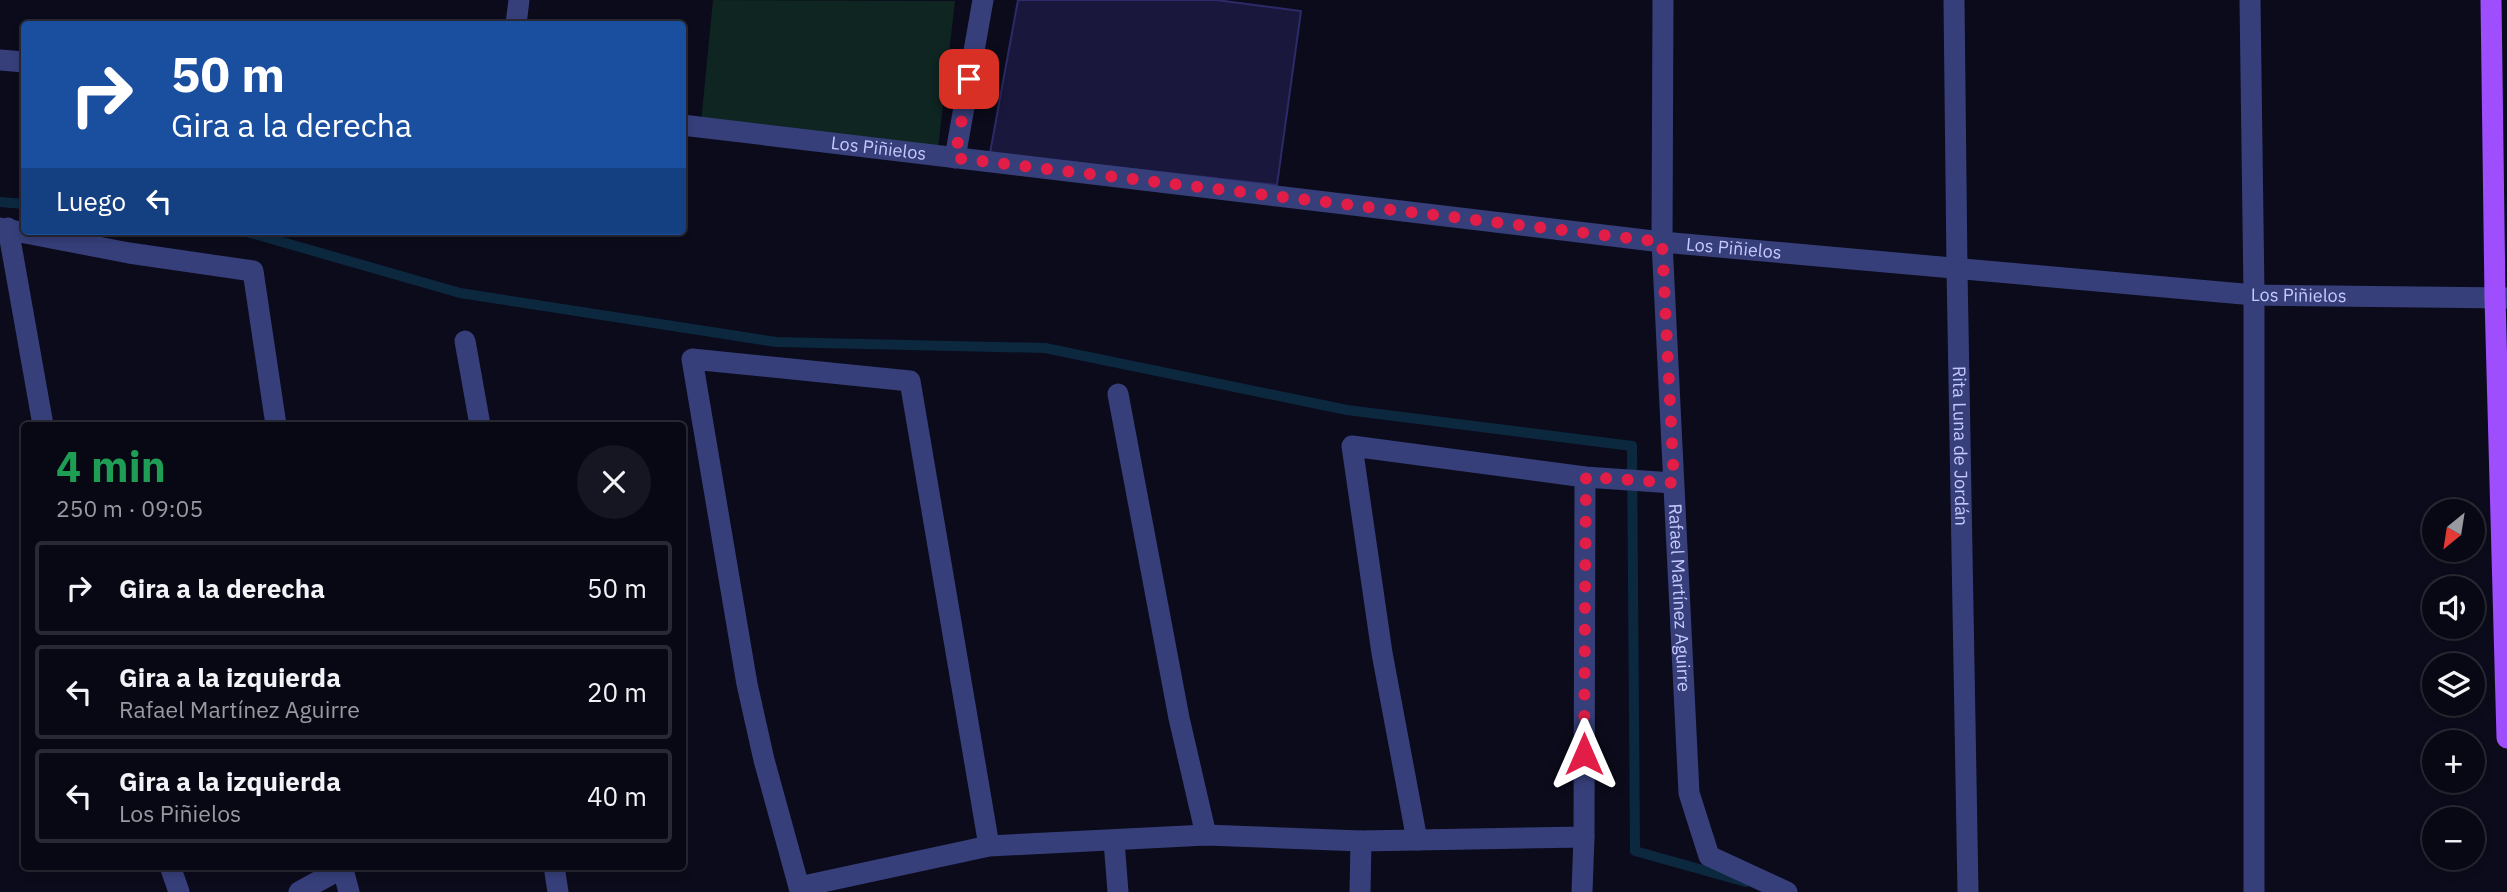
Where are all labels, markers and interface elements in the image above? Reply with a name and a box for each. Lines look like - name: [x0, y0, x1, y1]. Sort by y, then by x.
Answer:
- text: 50 m: [171, 42, 285, 105]
- icon: right: [56, 49, 147, 140]
- pin: [939, 49, 999, 109]
- icon: arrive: [950, 60, 988, 98]
- text: Gira a la derecha: [171, 104, 412, 146]
- street label: Los Piñielos: [830, 131, 928, 165]
- icon: left: [140, 182, 178, 220]
- text: Luego: [56, 184, 126, 218]
- street label: Los Piñielos: [1685, 232, 1783, 264]
- street label: Los Piñielos: [2251, 283, 2347, 307]
- street label: Rita Luna de Jordán: [1948, 366, 1974, 526]
- text: 4 min: [56, 439, 166, 494]
- button: close: [577, 445, 651, 519]
- text: 250 m · 09:05: [56, 493, 203, 523]
- north arrow: [2422, 499, 2485, 562]
- map controls: [2422, 499, 2485, 870]
- street label: Rafael Martínez Aguirre: [1664, 503, 1696, 692]
- icon: right: [60, 569, 98, 607]
- text: Gira a la derecha: [119, 571, 325, 605]
- text: 50 m: [587, 571, 647, 605]
- button: sound: [2422, 576, 2485, 639]
- button: layers: [2422, 653, 2485, 716]
- text: Gira a la izquierda: [119, 660, 341, 694]
- icon: left: [60, 673, 98, 711]
- text: 20 m: [587, 675, 647, 709]
- text: Rafael Martínez Aguirre: [119, 694, 360, 724]
- position arrow: [1547, 717, 1621, 791]
- button: +: [2422, 730, 2485, 793]
- text: Gira a la izquierda: [119, 764, 341, 798]
- icon: left: [60, 777, 98, 815]
- text: 40 m: [587, 779, 647, 813]
- text: Los Piñielos: [119, 798, 241, 828]
- button: −: [2422, 807, 2485, 870]

